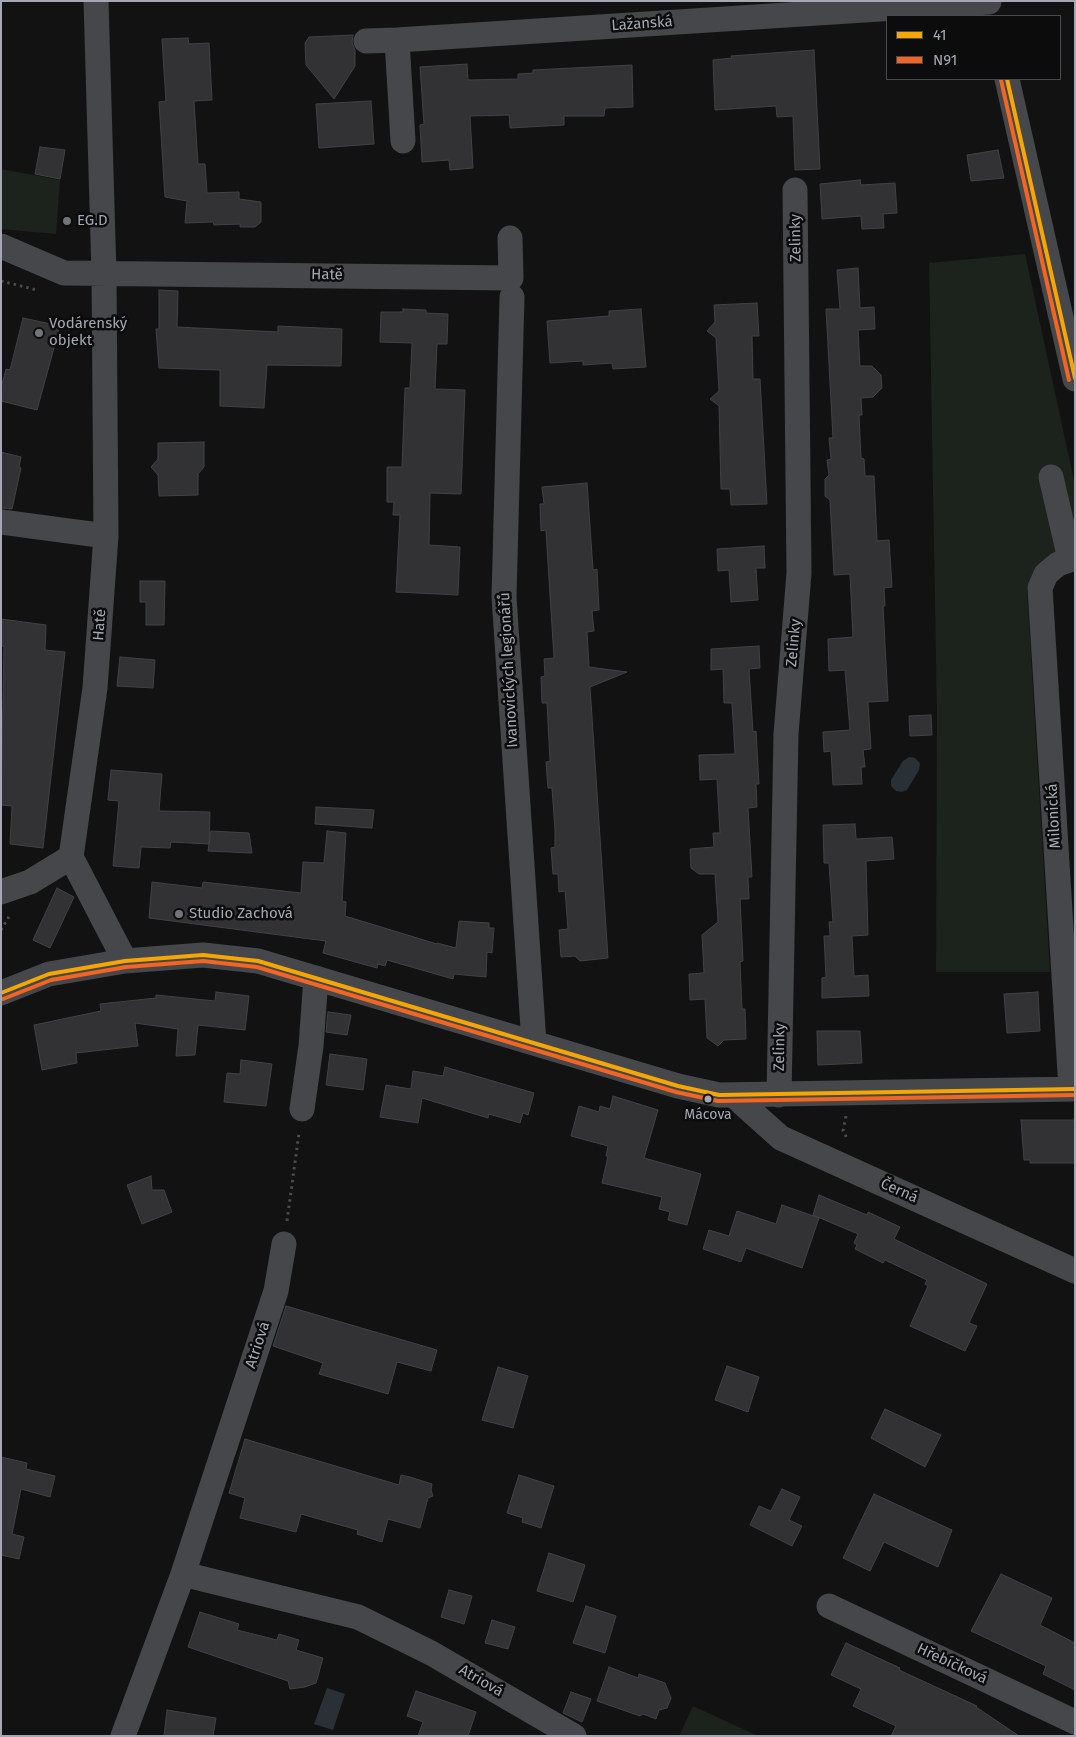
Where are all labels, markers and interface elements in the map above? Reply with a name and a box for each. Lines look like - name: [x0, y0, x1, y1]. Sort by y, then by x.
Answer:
- street label: Lažanská: [611, 13, 673, 35]
- legend: [886, 15, 1061, 80]
- text: 41: [933, 26, 947, 44]
- text: N91: [933, 51, 957, 69]
- place label: EG.D: [77, 212, 108, 230]
- street label: Zelinky: [787, 214, 805, 262]
- marker: EG.D: [61, 215, 73, 227]
- street label: Hatě: [311, 266, 343, 284]
- place label: Vodárenský objekt: [49, 315, 127, 350]
- marker: Vodárenský objekt: [33, 327, 45, 339]
- street label: Ivanovických legionářů: [496, 592, 522, 748]
- street label: Hatě: [90, 609, 110, 641]
- street label: Zelinky: [783, 618, 805, 668]
- street label: Milonická: [1043, 783, 1065, 849]
- place label: Studio Zachová: [189, 905, 293, 923]
- marker: Studio Zachová: [173, 908, 185, 920]
- street label: Zelinky: [771, 1023, 789, 1071]
- marker: Mácova: [703, 1094, 713, 1104]
- place label: Mácova: [684, 1107, 732, 1123]
- street label: Černá: [878, 1175, 920, 1207]
- street label: Atriová: [242, 1319, 274, 1371]
- street label: Hřebíčková: [914, 1640, 990, 1688]
- street label: Atriová: [456, 1661, 506, 1701]

